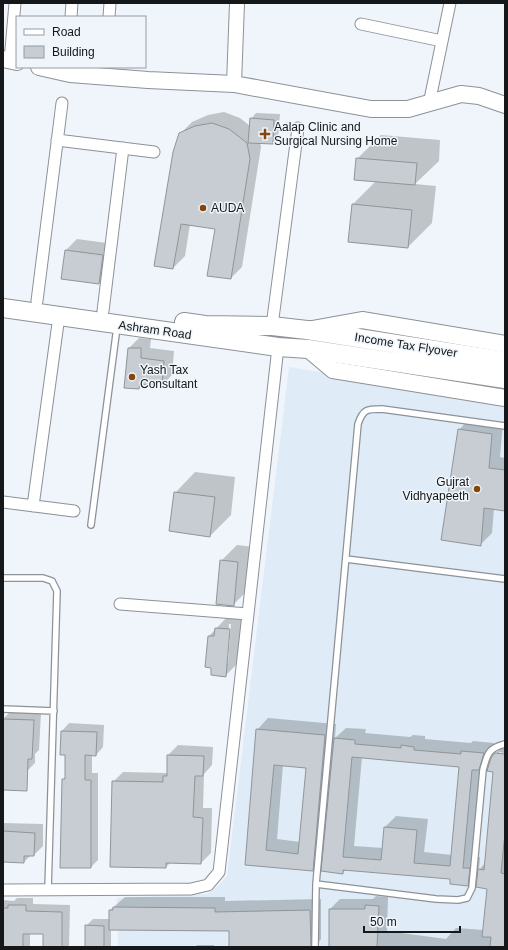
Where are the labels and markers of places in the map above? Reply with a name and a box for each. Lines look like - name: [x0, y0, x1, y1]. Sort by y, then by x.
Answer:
- place label: Aalap Clinic and Surgical Nursing Home: [274, 120, 398, 148]
- marker: Aalap Clinic and Surgical Nursing Home: [259, 128, 271, 140]
- place label: AUDA: [211, 201, 244, 215]
- marker: AUDA: [198, 203, 208, 213]
- place label: Yash Tax Consultant: [140, 363, 198, 391]
- marker: Yash Tax Consultant: [127, 372, 137, 382]
- place label: Gujrat Vidhyapeeth: [402, 475, 470, 503]
- marker: Gujrat Vidhyapeeth: [472, 484, 482, 494]

